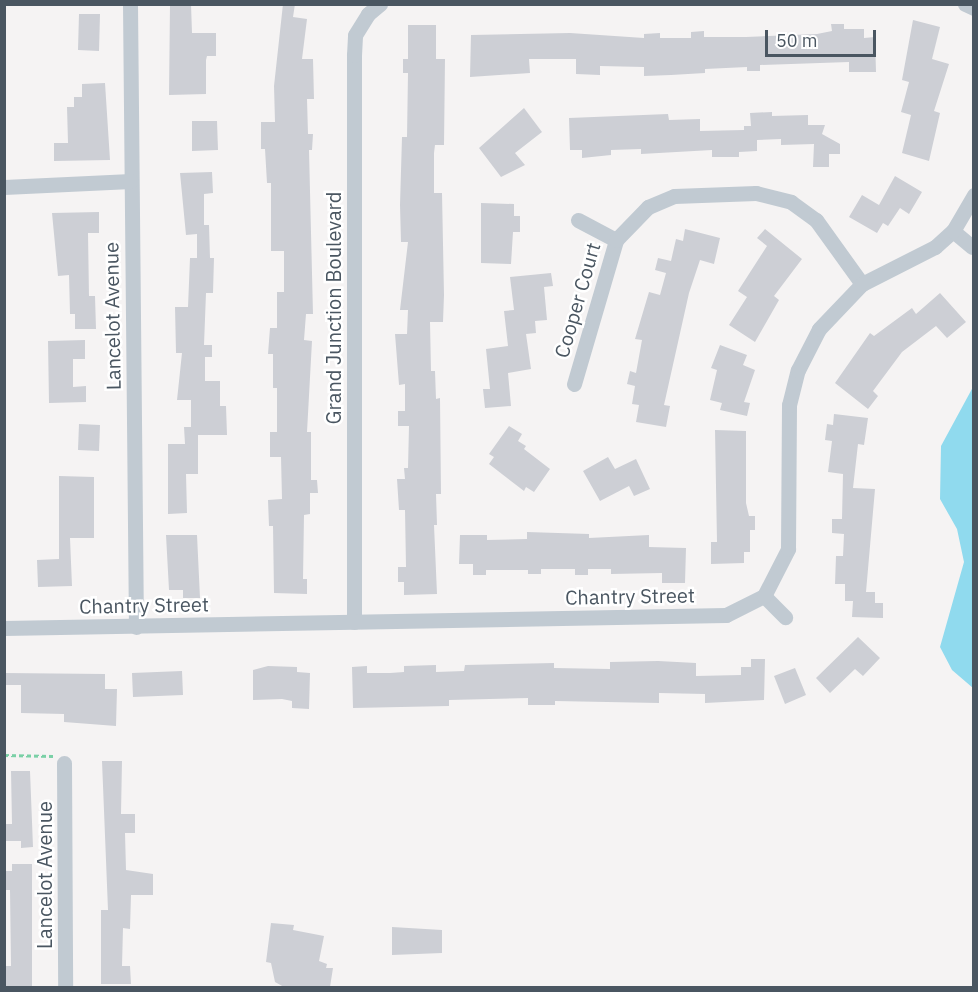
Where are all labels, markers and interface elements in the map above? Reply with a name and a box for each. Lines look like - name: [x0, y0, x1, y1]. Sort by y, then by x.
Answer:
- scale bar: [768, 18, 879, 56]
- text: 50 m: [776, 29, 818, 52]
- street label: Grand Junction Boulevard: [321, 192, 345, 424]
- street label: Cooper Court: [549, 240, 605, 360]
- street label: Lancelot Avenue: [99, 242, 125, 390]
- street label: Chantry Street: [565, 583, 695, 609]
- street label: Chantry Street: [79, 592, 209, 618]
- street label: Lancelot Avenue: [32, 801, 56, 949]

